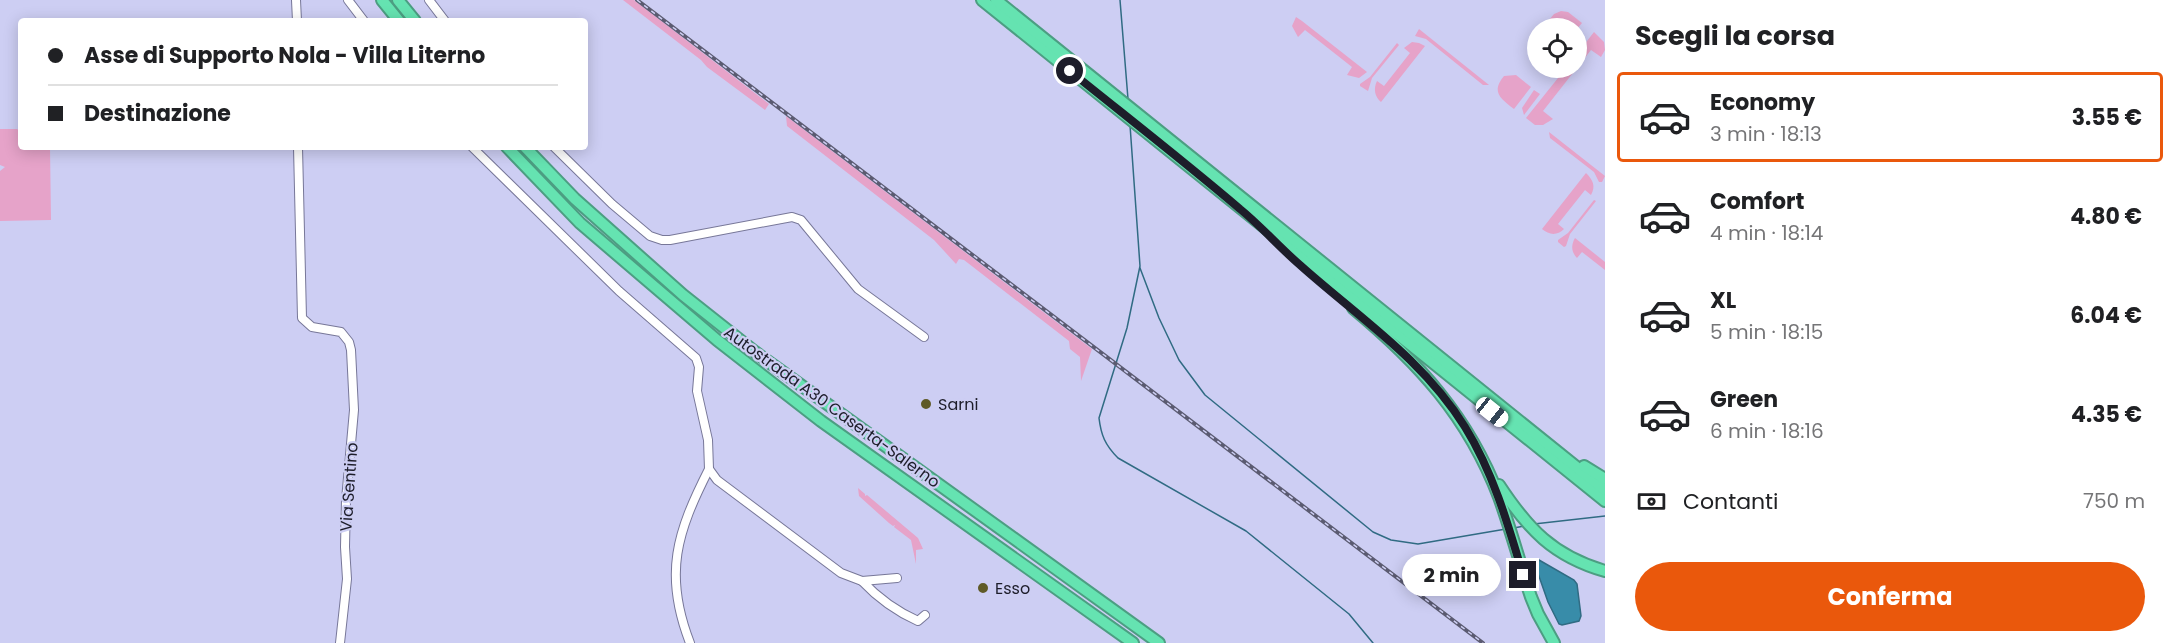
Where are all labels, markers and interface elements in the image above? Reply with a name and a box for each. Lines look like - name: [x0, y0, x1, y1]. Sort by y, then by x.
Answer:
- text: Scegli la corsa: [1635, 17, 1835, 54]
- map controls: [1527, 18, 1587, 78]
- button: locate: [1527, 18, 1587, 78]
- text: Asse di Supporto Nola - Villa Literno: [84, 40, 485, 71]
- route start: [1056, 57, 1083, 84]
- text: Economy: [1710, 87, 1815, 118]
- icon: car: [1638, 90, 1692, 144]
- text: Destinazione: [84, 98, 231, 129]
- text: 3.55 €: [2072, 102, 2142, 133]
- text: 3 min · 18:13: [1710, 120, 1822, 148]
- text: Comfort: [1710, 186, 1804, 217]
- icon: car: [1638, 189, 1692, 243]
- text: 4.80 €: [2070, 201, 2142, 232]
- text: 4 min · 18:14: [1710, 219, 1823, 247]
- text: XL: [1710, 285, 1736, 316]
- icon: car: [1638, 288, 1692, 342]
- text: 6.04 €: [2070, 300, 2142, 331]
- text: 5 min · 18:15: [1710, 318, 1823, 346]
- street label: Autostrada A30 Caserta-Salerno: [719, 321, 945, 493]
- text: Green: [1710, 384, 1778, 415]
- icon: car: [1638, 387, 1692, 441]
- place label: Sarni: [938, 393, 978, 416]
- car: [1472, 394, 1512, 430]
- marker: Sarni: [919, 397, 933, 411]
- text: 4.35 €: [2071, 399, 2142, 430]
- text: 6 min · 18:16: [1710, 417, 1824, 445]
- street label: Via Sentino: [334, 441, 364, 533]
- icon: cash: [1635, 485, 1668, 518]
- text: Contanti: [1683, 486, 1779, 517]
- text: 750 m: [2083, 487, 2145, 515]
- callout: 2 min: [1403, 554, 1502, 596]
- text: 2 min: [1423, 561, 1480, 589]
- route end: [1509, 561, 1536, 588]
- button: Conferma: [1635, 562, 2145, 631]
- place label: Esso: [995, 577, 1030, 600]
- marker: Esso: [976, 581, 990, 595]

